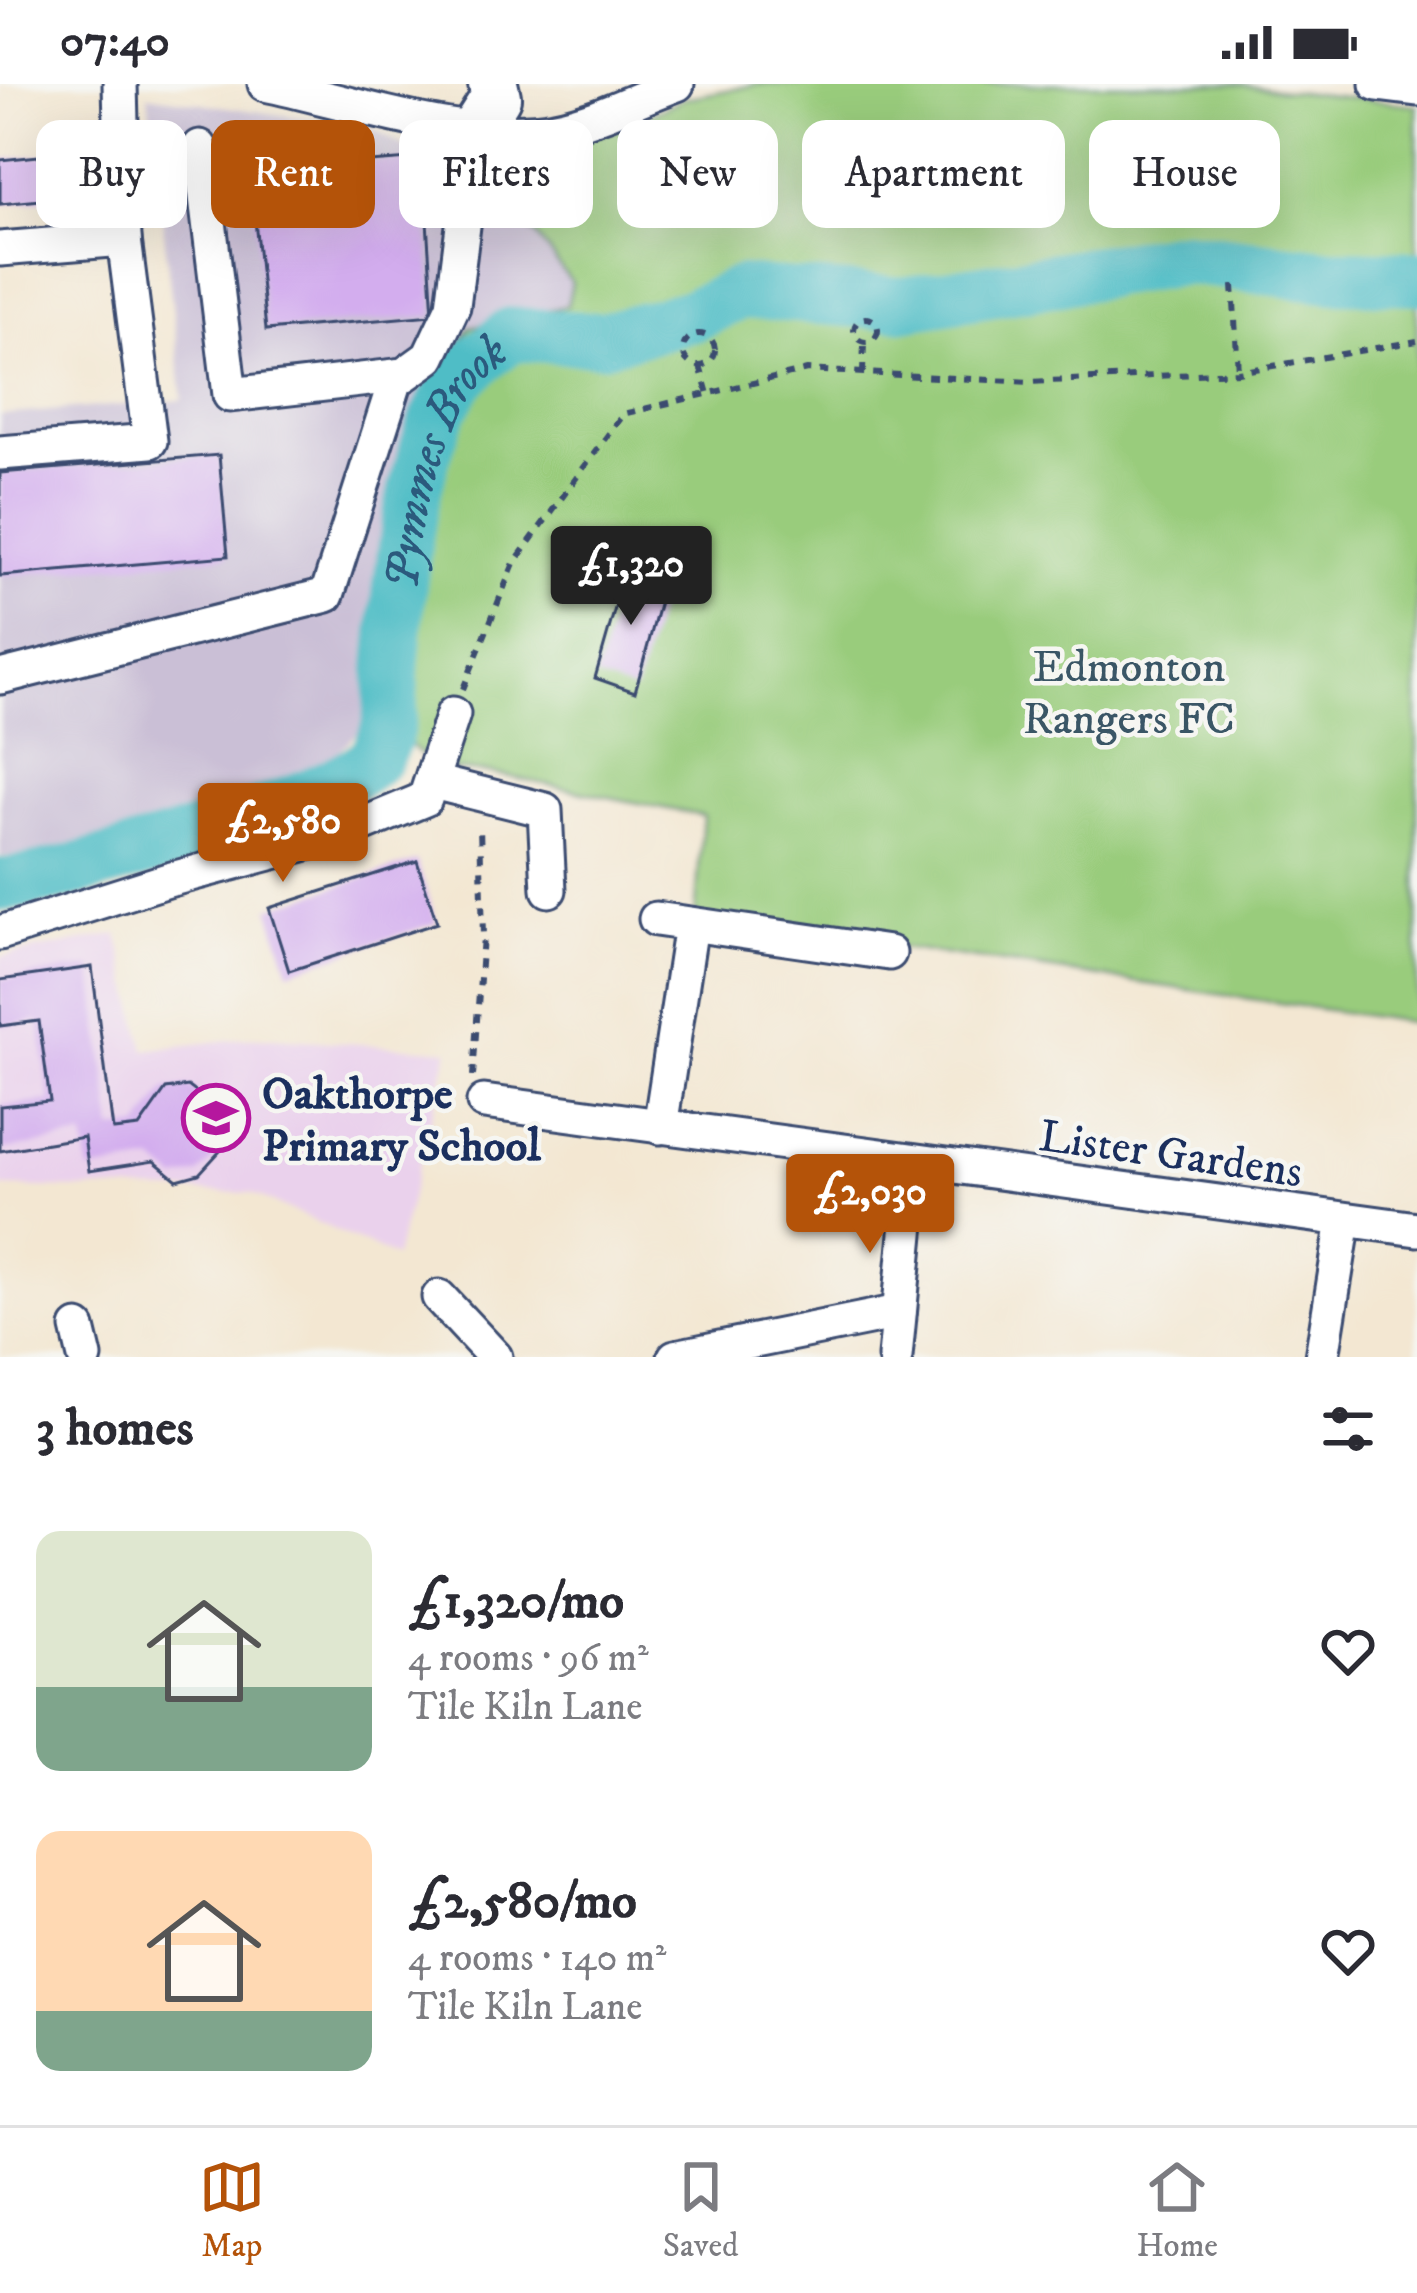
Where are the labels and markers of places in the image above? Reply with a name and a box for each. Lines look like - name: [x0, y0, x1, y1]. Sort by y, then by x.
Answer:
- pin: £1,320: [533, 526, 729, 628]
- pin: £2,580: [185, 783, 381, 885]
- place label: Oakthorpe Primary School: [262, 1067, 541, 1175]
- school or university icon: Oakthorpe Primary School: [181, 1083, 251, 1153]
- pin: £2,030: [772, 1154, 968, 1256]

